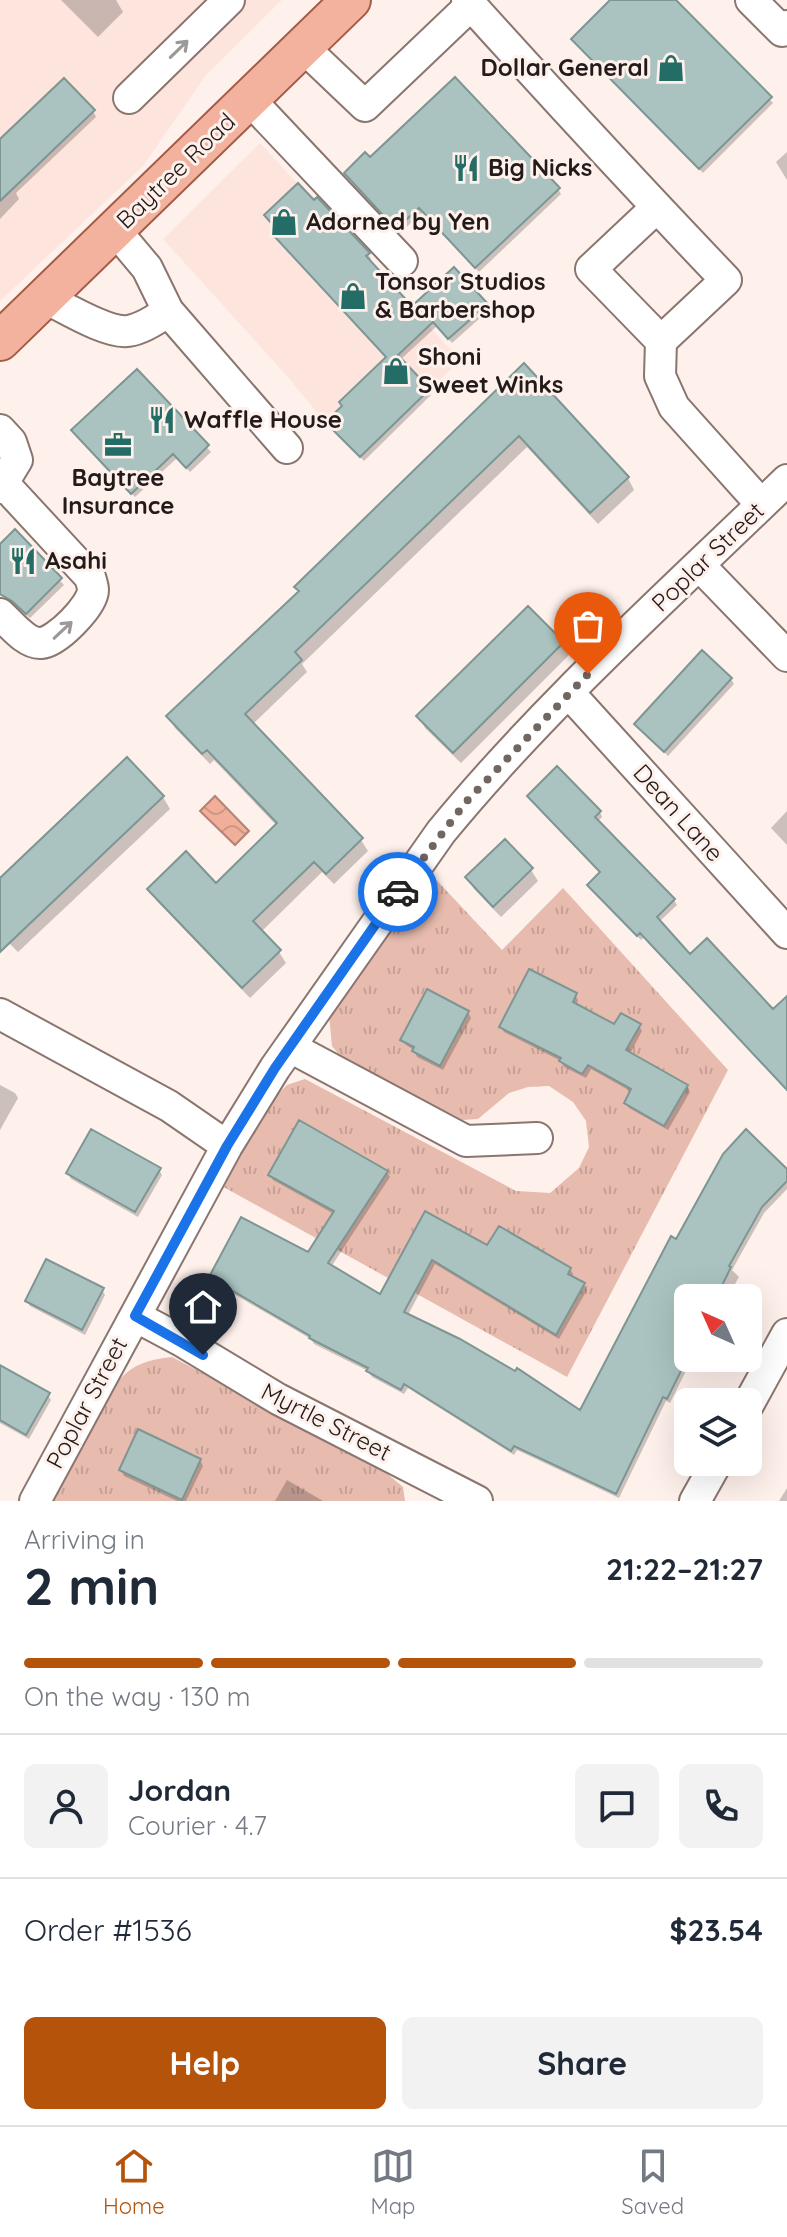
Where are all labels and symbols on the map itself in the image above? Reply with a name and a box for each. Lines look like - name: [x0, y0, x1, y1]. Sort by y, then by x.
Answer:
- one-way arrow: [169, 40, 188, 59]
- place label: Dollar General: [480, 52, 649, 82]
- shop icon: Dollar General: [656, 53, 686, 83]
- street label: Baytree Road: [110, 106, 241, 235]
- place label: Big Nicks: [488, 152, 592, 182]
- restaurant icon: Big Nicks: [451, 153, 481, 183]
- place label: Adorned by Yen: [306, 206, 490, 236]
- shop icon: Adorned by Yen: [269, 207, 299, 237]
- place label: Tonsor Studios & Barbershop: [375, 266, 546, 324]
- shop icon: Tonsor Studios & Barbershop: [338, 281, 368, 311]
- place label: Shoni Sweet Winks: [418, 341, 563, 399]
- shop icon: Shoni Sweet Winks: [381, 356, 411, 386]
- place label: Waffle House: [184, 404, 342, 434]
- restaurant icon: Waffle House: [147, 405, 177, 435]
- office icon: Baytree Insurance: [103, 430, 133, 460]
- place label: Baytree Insurance: [62, 462, 174, 520]
- street label: Poplar Street: [645, 495, 770, 617]
- place label: Asahi: [45, 545, 107, 575]
- restaurant icon: Asahi: [8, 546, 38, 576]
- pin: [554, 592, 622, 674]
- one-way arrow: [53, 620, 73, 639]
- street label: Dean Lane: [627, 757, 730, 867]
- courier: [358, 852, 438, 932]
- pin: [169, 1273, 237, 1355]
- north arrow: [674, 1284, 762, 1372]
- street label: Poplar Street: [39, 1332, 133, 1473]
- street label: Myrtle Street: [256, 1376, 396, 1467]

